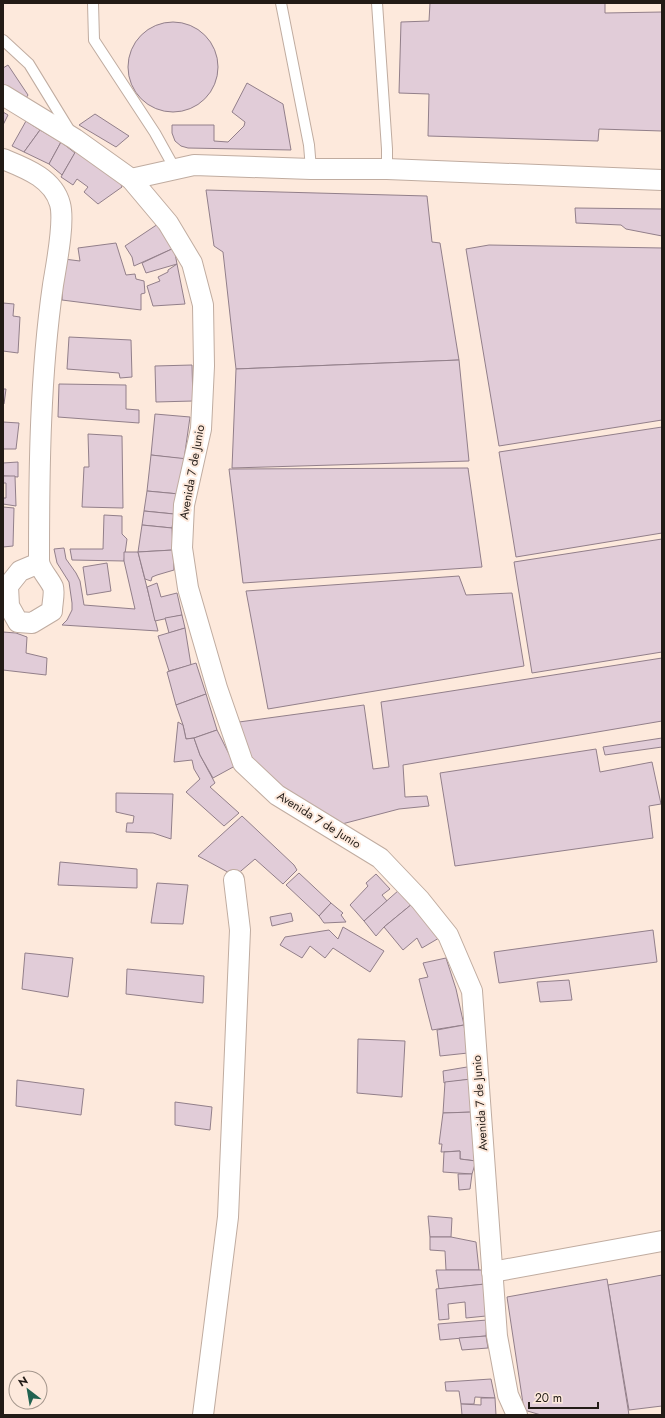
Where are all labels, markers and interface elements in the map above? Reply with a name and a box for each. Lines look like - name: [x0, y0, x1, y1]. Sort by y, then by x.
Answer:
- street label: Avenida 7 de Junio: [175, 423, 209, 521]
- street label: Avenida 7 de Junio: [274, 787, 365, 853]
- street label: Avenida 7 de Junio: [468, 1054, 492, 1151]
- north arrow: [8, 1370, 48, 1410]
- text: N: [15, 1372, 31, 1391]
- scale bar: [529, 1384, 598, 1410]
- text: 20 m: [535, 1389, 562, 1407]

